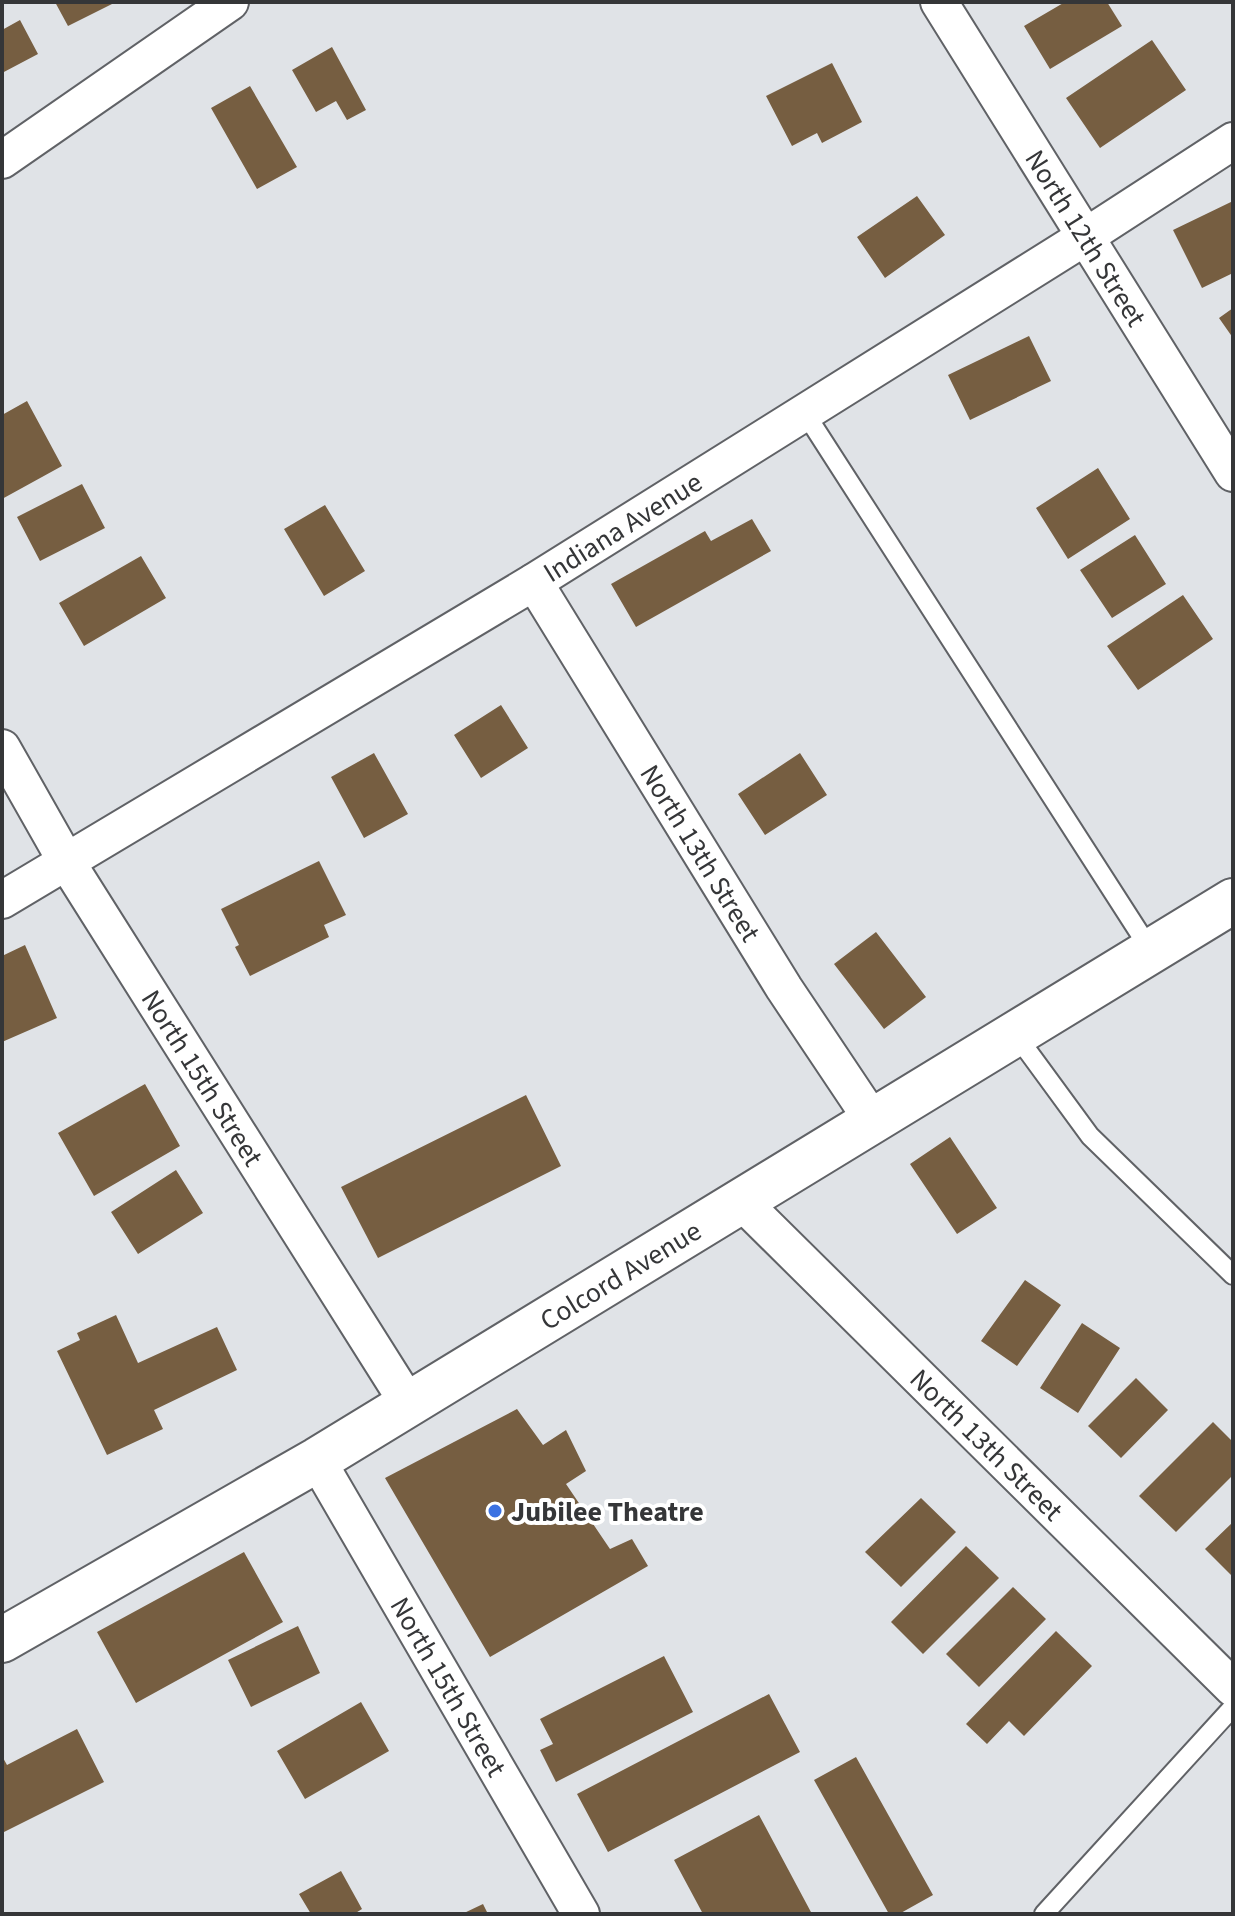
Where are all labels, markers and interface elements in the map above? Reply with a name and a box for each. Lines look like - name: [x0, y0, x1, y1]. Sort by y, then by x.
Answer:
- street label: North 12th Street: [1015, 142, 1156, 335]
- street label: Indiana Avenue: [536, 463, 710, 592]
- street label: North 13th Street: [630, 757, 770, 950]
- street label: North 15th Street: [131, 982, 273, 1175]
- street label: Colcord Avenue: [532, 1211, 709, 1340]
- street label: North 13th Street: [900, 1360, 1072, 1531]
- place label: Jubilee Theatre: [511, 1492, 704, 1532]
- marker: Jubilee Theatre: [486, 1502, 504, 1520]
- street label: North 15th Street: [380, 1590, 516, 1785]

